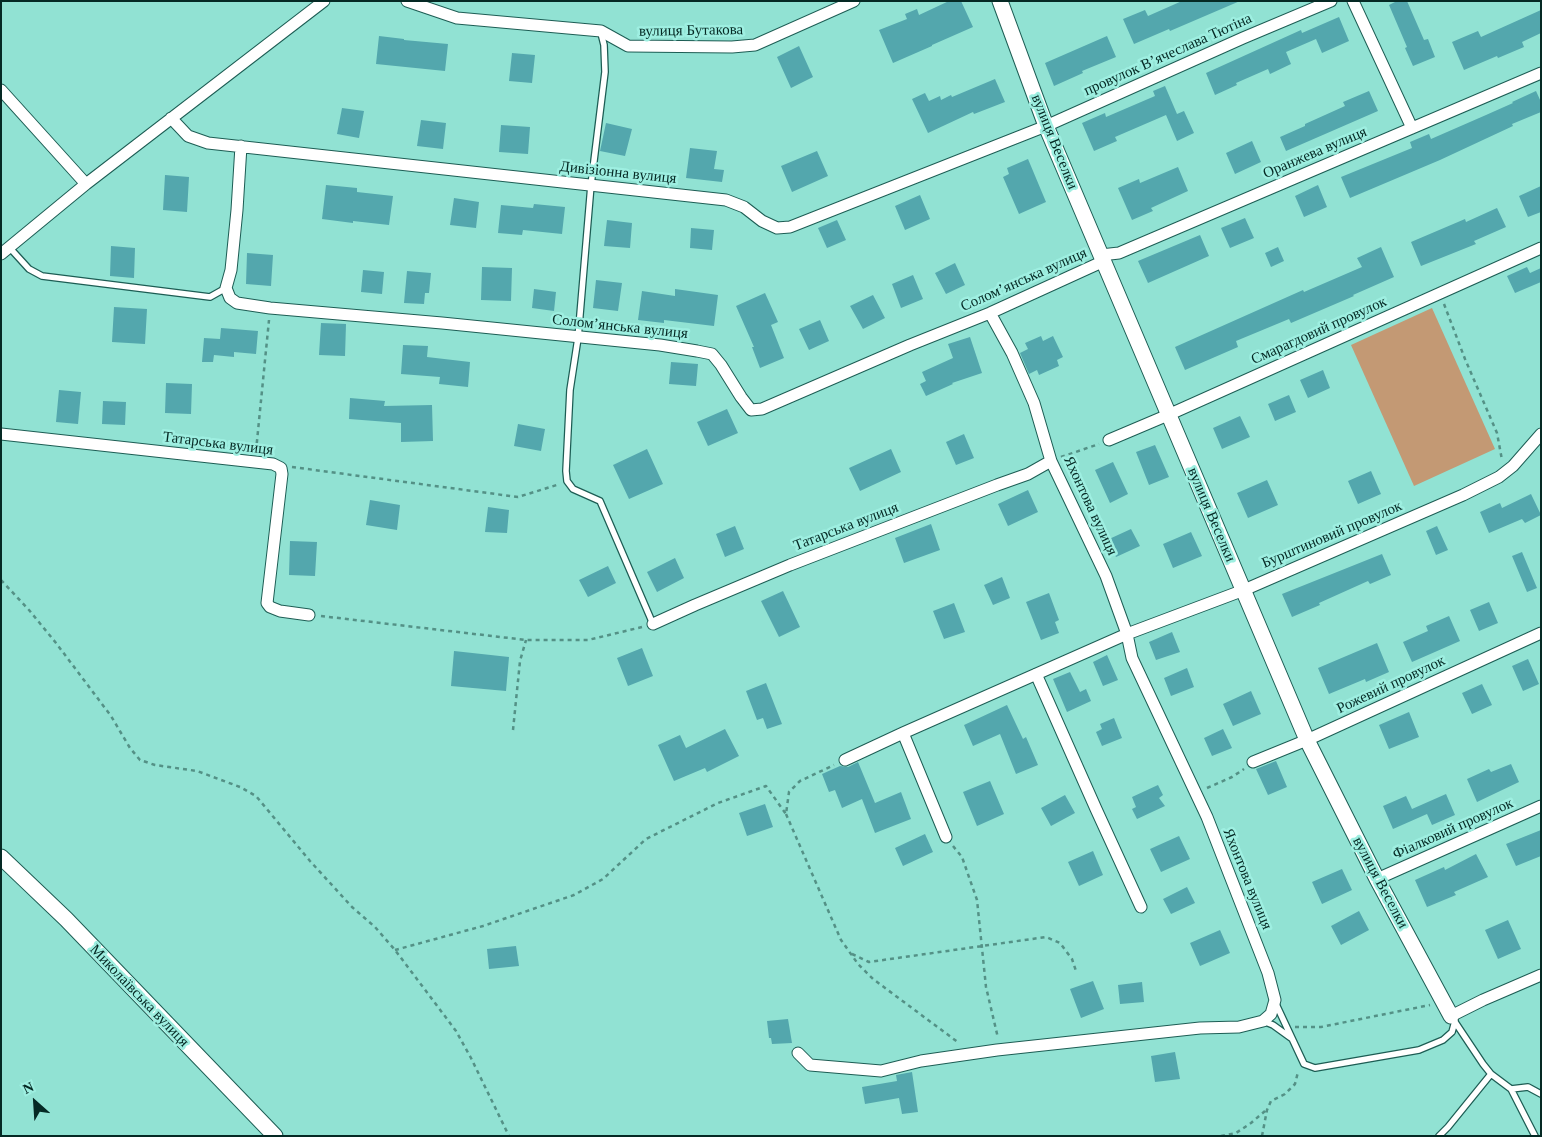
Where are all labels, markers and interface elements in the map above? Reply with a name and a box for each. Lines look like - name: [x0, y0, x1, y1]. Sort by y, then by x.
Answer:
- street label: провулок Вʼячеслава Тютіна: [1081, 10, 1255, 100]
- street label: вулиця Бутакова: [639, 21, 743, 41]
- street label: вулиця Веселки: [1027, 92, 1081, 192]
- street label: Оранжева вулиця: [1260, 123, 1370, 183]
- street label: Дивізіонна вулиця: [559, 158, 677, 188]
- street label: Соломʼянська вулиця: [958, 244, 1090, 316]
- street label: Смарагдовий провулок: [1248, 293, 1390, 369]
- street label: Соломʼянська вулиця: [551, 311, 689, 343]
- street label: Татарська вулиця: [162, 428, 274, 460]
- street label: Яхонтова вулиця: [1059, 454, 1121, 558]
- street label: вулиця Веселки: [1183, 465, 1239, 565]
- street label: Бурштиновий провулок: [1259, 497, 1405, 573]
- street label: Татарська вулиця: [791, 499, 901, 555]
- street label: Рожевий провулок: [1334, 652, 1448, 718]
- street label: Фіалковий провулок: [1390, 794, 1516, 864]
- street label: Яхонтова вулиця: [1219, 826, 1275, 932]
- street label: вулиця Веселки: [1348, 834, 1412, 932]
- street label: Миколаївська вулиця: [86, 941, 192, 1051]
- north arrow: [10, 1077, 60, 1127]
- text: N: [20, 1079, 36, 1097]

